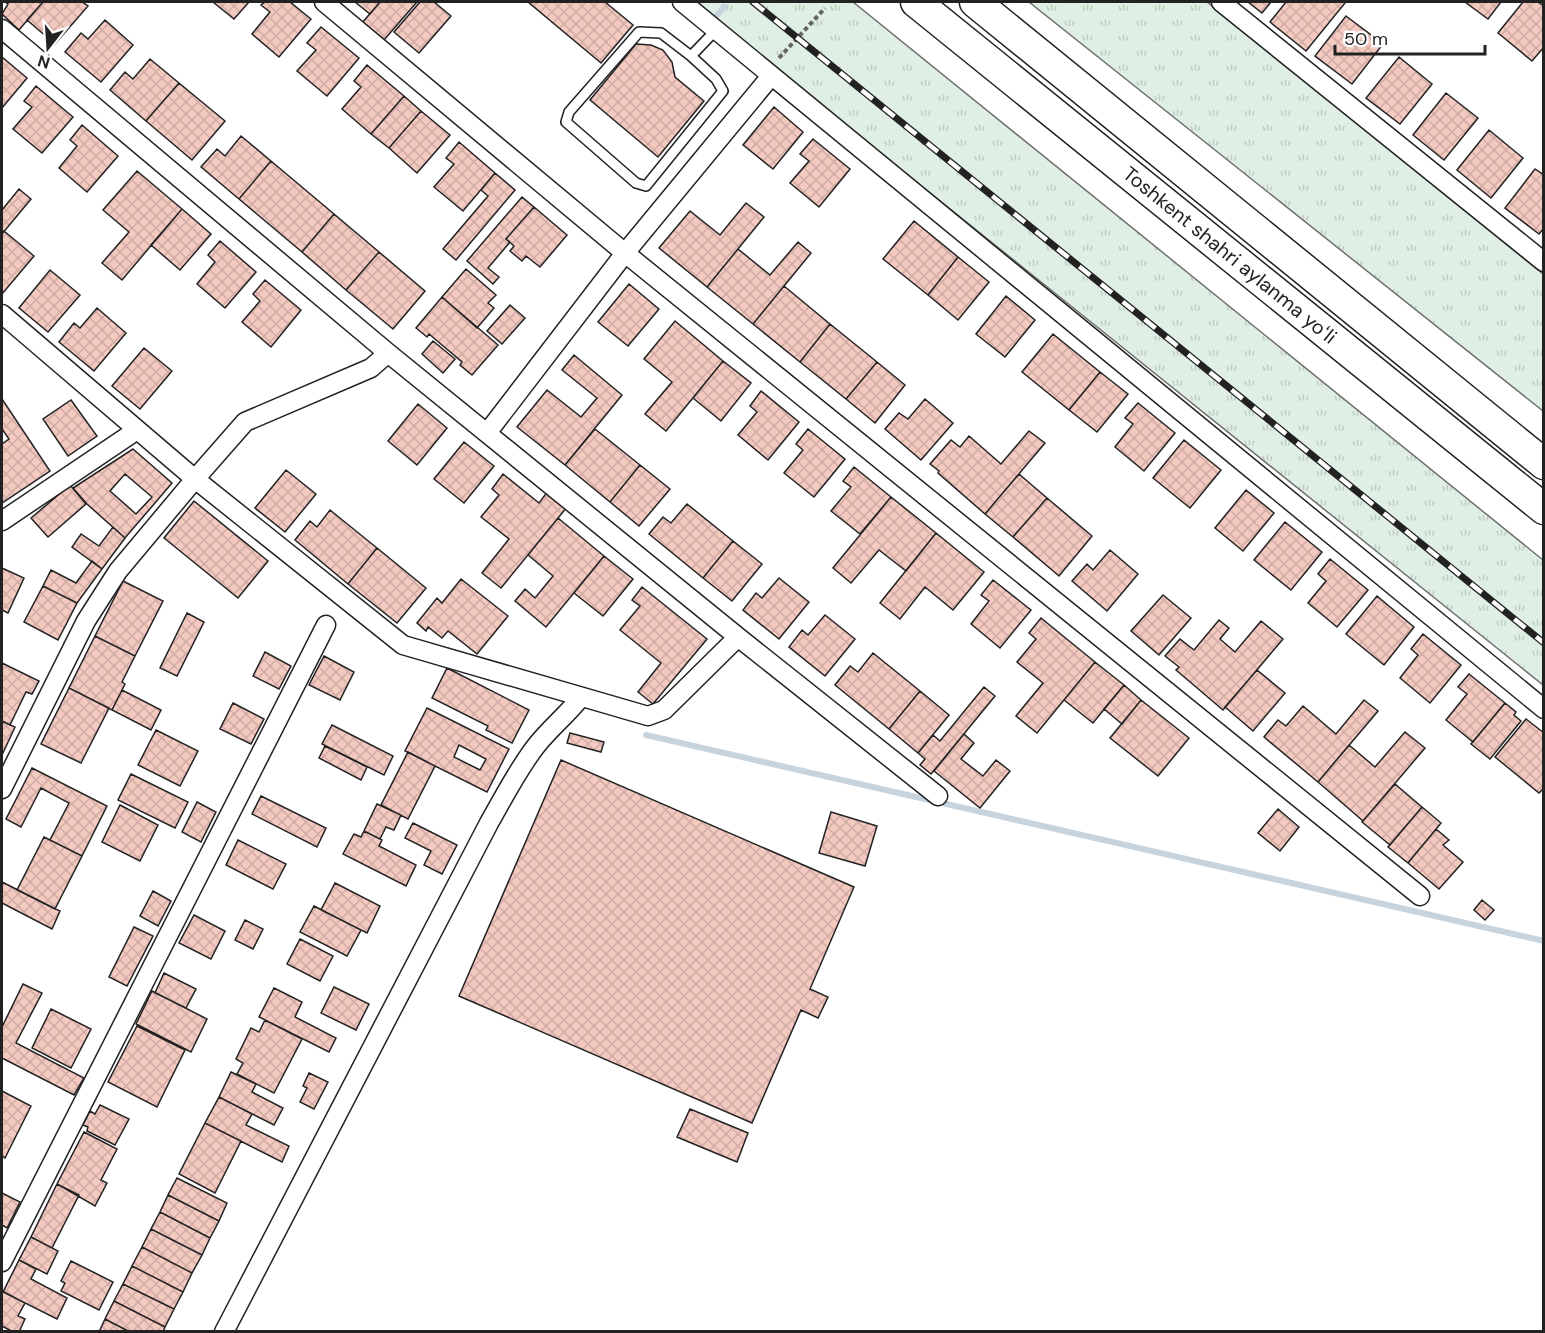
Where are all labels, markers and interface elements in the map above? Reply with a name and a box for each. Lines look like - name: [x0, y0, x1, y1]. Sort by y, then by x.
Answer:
- north arrow: [18, 18, 78, 78]
- scale bar: [1335, 18, 1485, 56]
- text: 50 m: [1344, 27, 1388, 51]
- text: N: [35, 50, 52, 74]
- street label: Toshkent shahri aylanma yoʻli: [1118, 161, 1342, 349]

